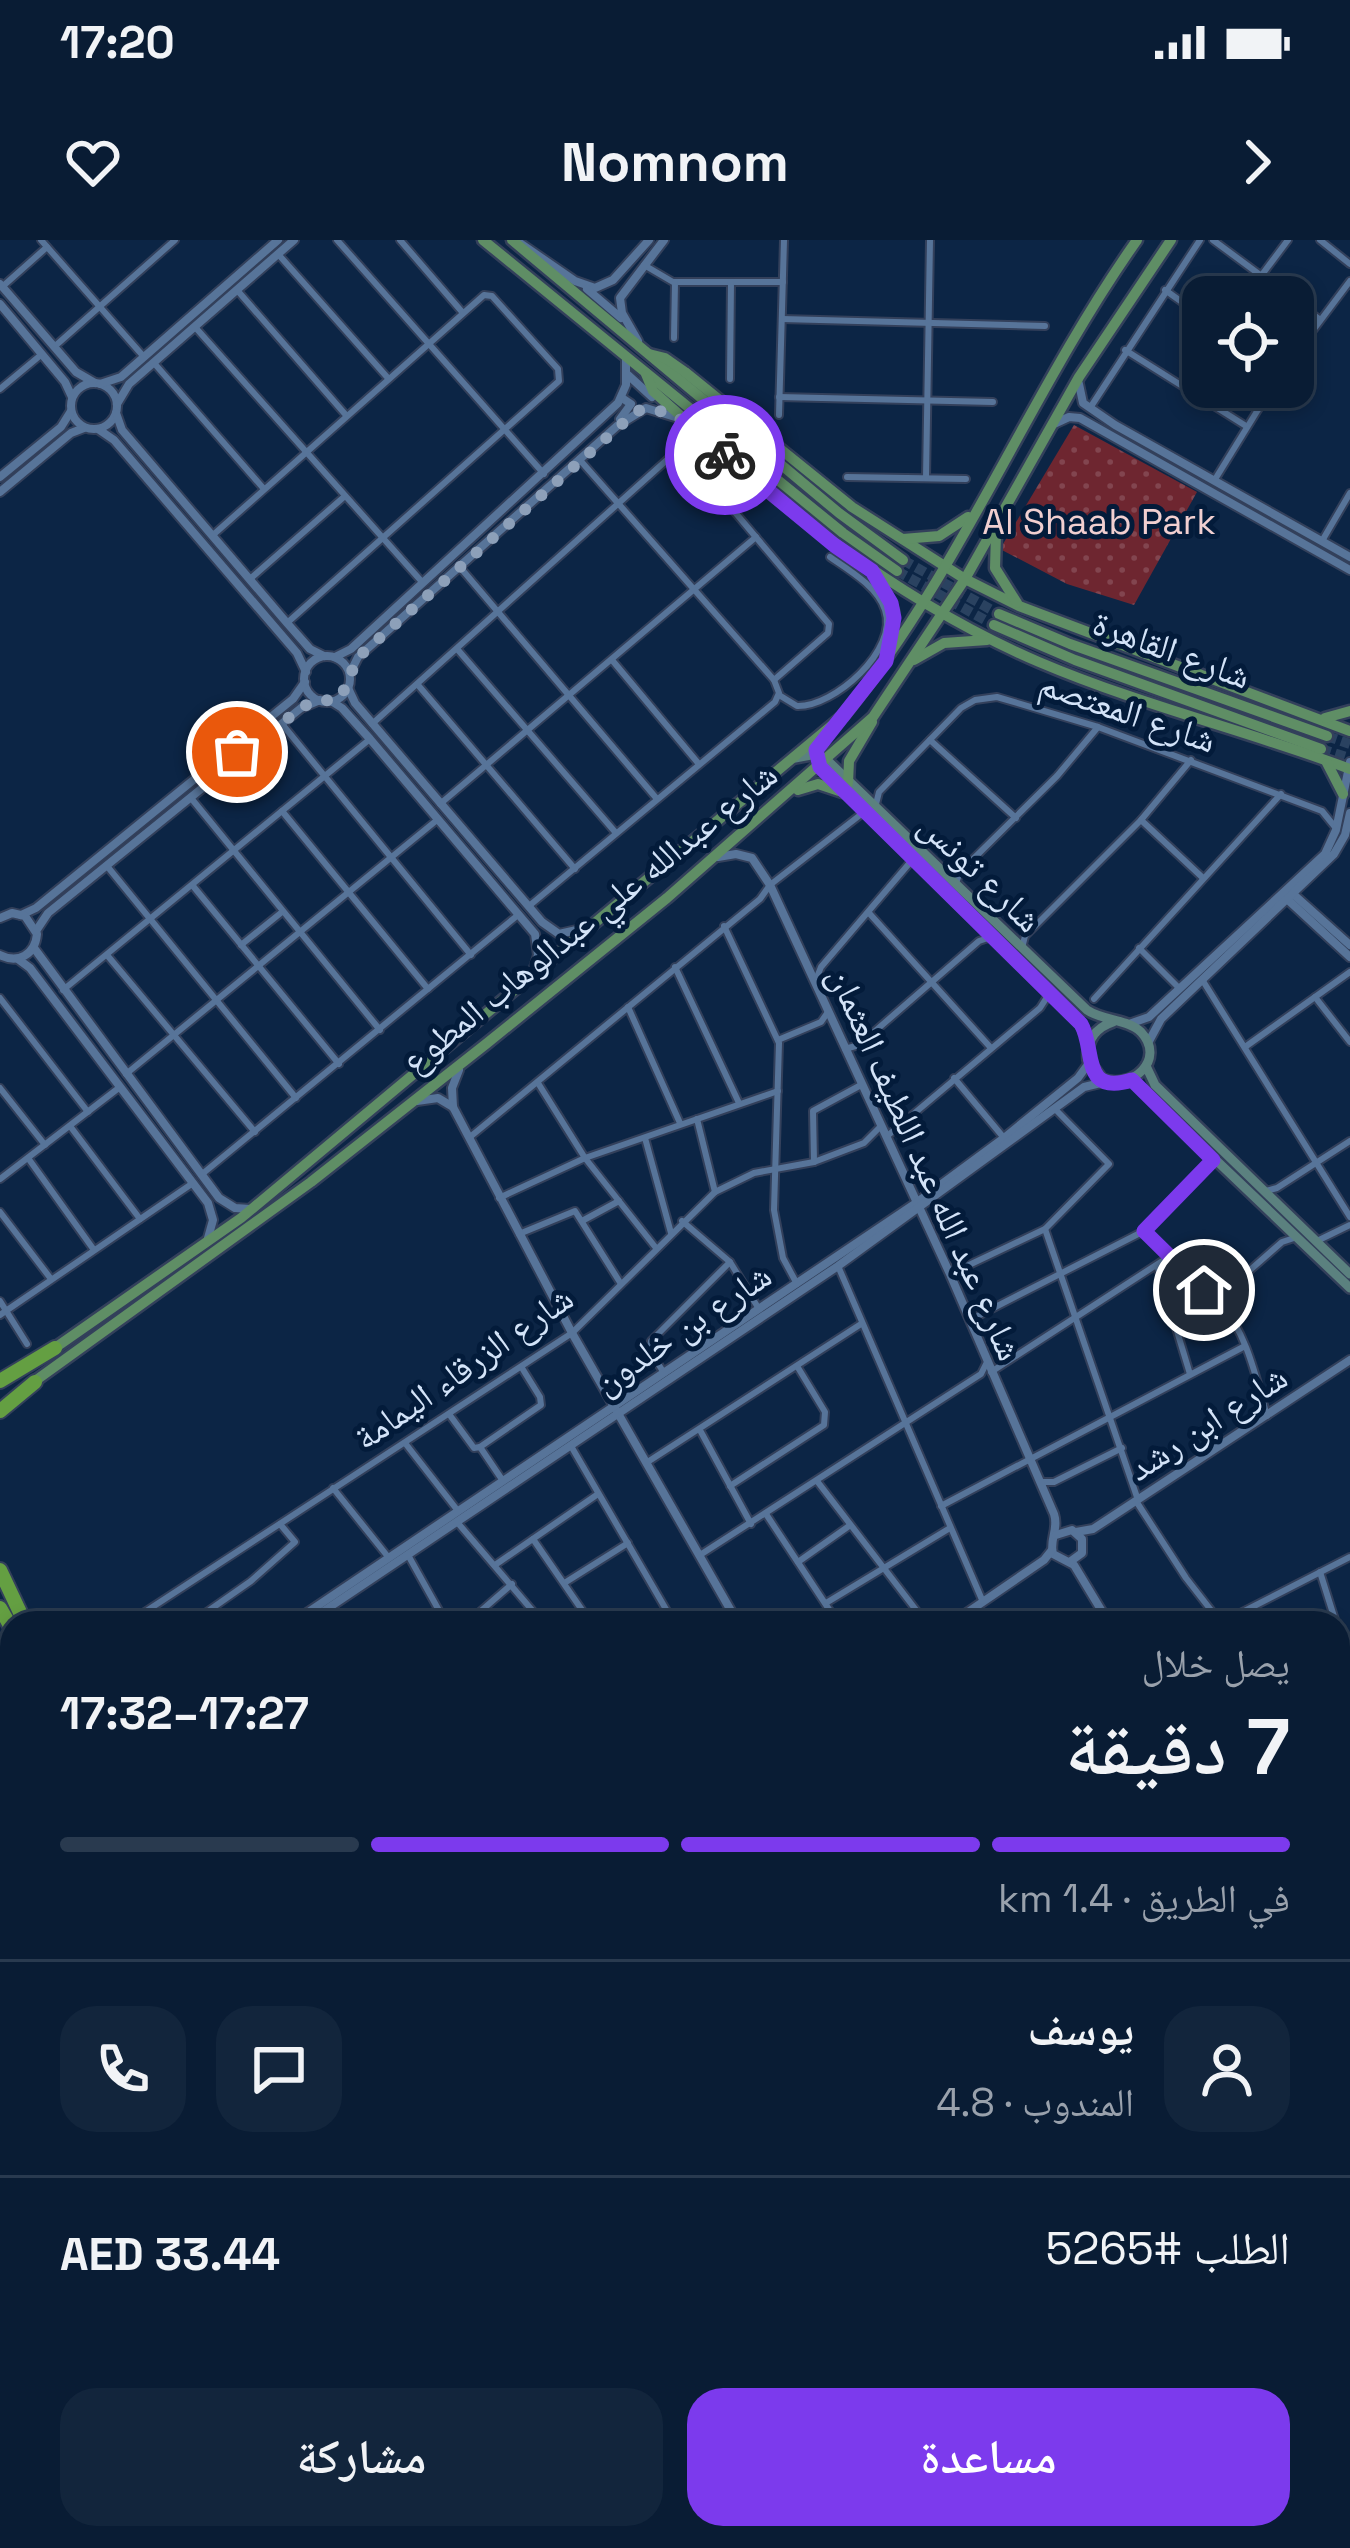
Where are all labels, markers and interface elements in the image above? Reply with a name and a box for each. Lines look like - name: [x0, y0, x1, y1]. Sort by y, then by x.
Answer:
- text: 17:20: [60, 14, 175, 71]
- text: Nomnom: [561, 128, 789, 197]
- icon: heart: [60, 129, 126, 195]
- icon: forward: [1224, 129, 1290, 195]
- map controls: [1182, 276, 1314, 408]
- button: locate: [1182, 276, 1314, 408]
- courier: [665, 395, 785, 515]
- icon: bike: [692, 422, 758, 488]
- park label: Al Shaab Park: [982, 499, 1216, 545]
- street label: شارع القاهرة: [1087, 600, 1257, 700]
- street label: شارع المعتصم: [1033, 660, 1222, 764]
- pin: [186, 701, 288, 803]
- icon: bag: [204, 719, 270, 785]
- street label: شارع عبدالله علي عبدالوهاب المطوع: [392, 752, 790, 1088]
- street label: شارع تونس: [909, 803, 1051, 943]
- street label: شارع عبد الله عبد اللطيف العثمان: [817, 959, 1033, 1368]
- pin: [1153, 1239, 1255, 1341]
- street label: شارع بن خلدون: [585, 1253, 780, 1405]
- icon: home: [1171, 1257, 1237, 1323]
- street label: شارع الزرقاء اليمامة: [345, 1275, 582, 1460]
- street label: شارع ابن رشد: [1119, 1354, 1296, 1491]
- text: يصل خلال: [1141, 1639, 1290, 1688]
- text: 17:27–17:32: [60, 1685, 309, 1742]
- text: 7 دقيقة: [1065, 1697, 1290, 1797]
- text: في الطريق · 1.4 km: [998, 1874, 1290, 1923]
- text: يوسف: [1028, 2001, 1134, 2058]
- button: phone: [60, 2006, 186, 2132]
- button: chat: [216, 2006, 342, 2132]
- button: person: [1164, 2006, 1290, 2132]
- text: المندوب · 4.8: [936, 2078, 1134, 2127]
- text: الطلب #5265: [1046, 2220, 1290, 2277]
- text: AED 33.44: [60, 2226, 280, 2283]
- button: مشاركة: [60, 2388, 663, 2526]
- button: مساعدة: [687, 2388, 1290, 2526]

